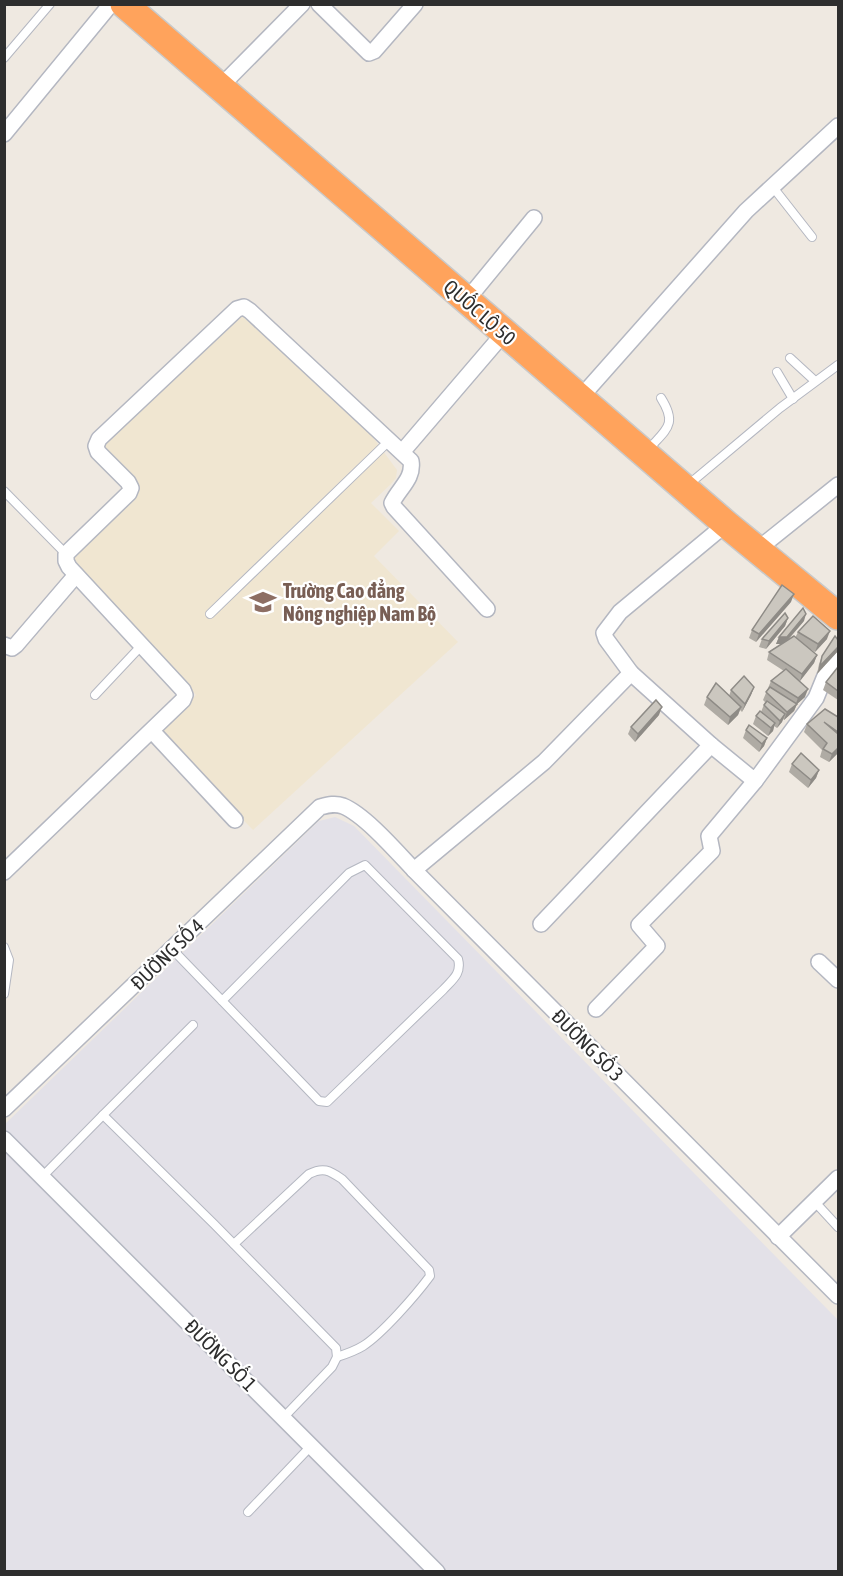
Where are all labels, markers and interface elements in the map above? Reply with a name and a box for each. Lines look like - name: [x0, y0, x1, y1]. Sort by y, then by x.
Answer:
- street label: QUỐC LỘ 50: [439, 273, 522, 349]
- place label: Trường Cao đẳng Nông nghiệp Nam Bộ: [283, 578, 436, 625]
- school or university icon: Trường Cao đẳng Nông nghiệp Nam Bộ: [248, 587, 278, 617]
- street label: ĐƯỜNG SỐ 4: [125, 912, 208, 994]
- street label: ĐƯỜNG SỐ 3: [547, 1003, 630, 1086]
- street label: ĐƯỜNG SỐ 1: [180, 1313, 263, 1396]

